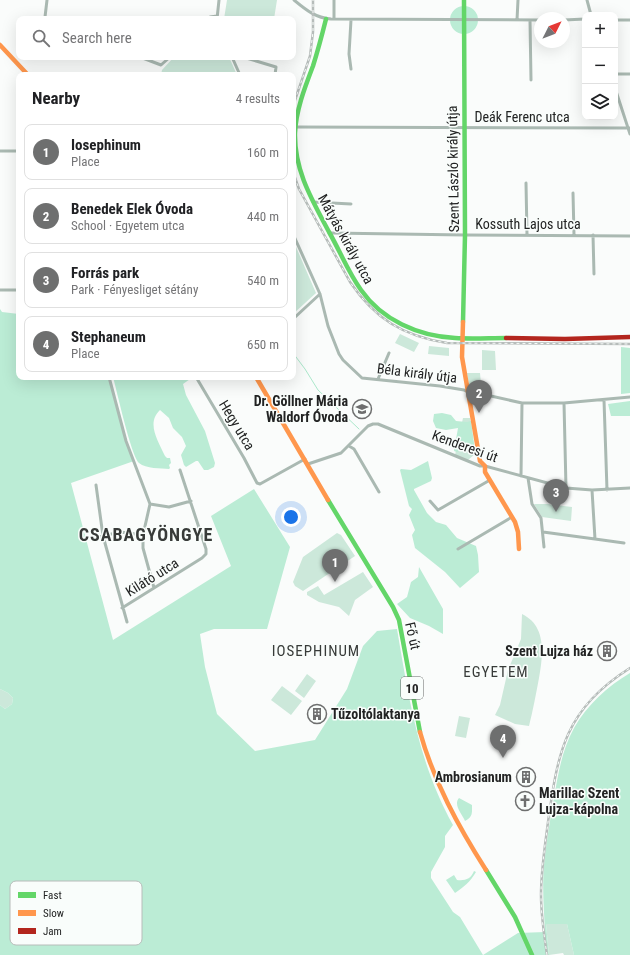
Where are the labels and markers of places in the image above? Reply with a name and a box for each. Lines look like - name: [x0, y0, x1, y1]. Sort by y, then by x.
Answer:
- pin: 2: [466, 380, 492, 413]
- place label: Dr. Göllner Mária Waldorf Óvoda: [254, 393, 348, 425]
- school or university icon: Dr. Göllner Mária Waldorf Óvoda: [351, 398, 373, 420]
- pin: 3: [543, 479, 569, 512]
- pin: 1: [322, 549, 348, 582]
- building icon: Szent Lujza ház: [596, 640, 618, 662]
- place label: Szent Lujza ház: [505, 643, 593, 659]
- building icon: Tűzoltólaktanya: [306, 703, 328, 725]
- place label: Tűzoltólaktanya: [331, 706, 421, 722]
- pin: 4: [490, 725, 516, 758]
- building icon: Ambrosianum: [515, 766, 537, 788]
- place label: Ambrosianum: [435, 769, 512, 785]
- place label: Marillac Szent Lujza-kápolna: [539, 785, 619, 817]
- church icon: Marillac Szent Lujza-kápolna: [514, 790, 536, 812]

